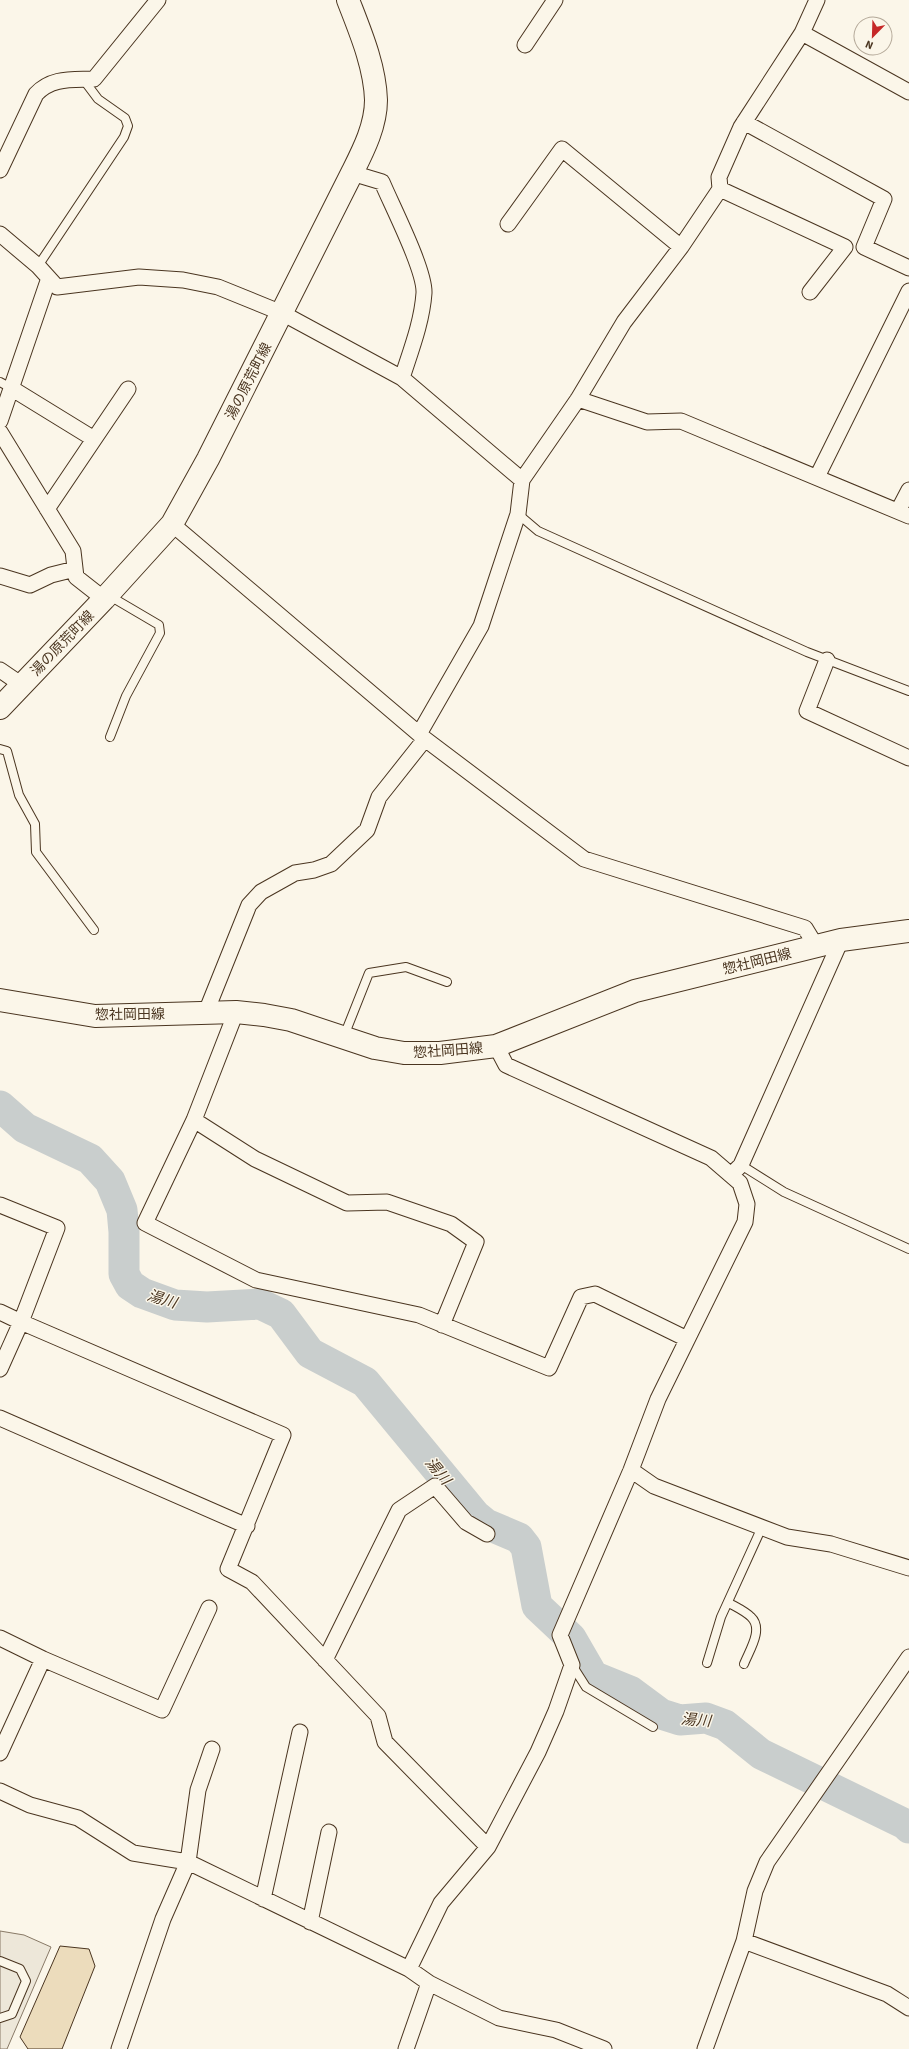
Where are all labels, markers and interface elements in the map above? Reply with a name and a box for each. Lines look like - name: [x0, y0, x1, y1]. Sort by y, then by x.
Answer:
- north arrow: [853, 16, 893, 56]
- text: N: [863, 36, 876, 53]
- street label: 湯の原荒町線: [221, 339, 277, 423]
- street label: 湯の原荒町線: [26, 607, 99, 681]
- street label: 惣社岡田線: [721, 944, 794, 980]
- street label: 惣社岡田線: [95, 1004, 165, 1026]
- street label: 惣社岡田線: [412, 1039, 484, 1063]
- water label: 湯川: [144, 1285, 181, 1314]
- water label: 湯川: [420, 1453, 457, 1491]
- water label: 湯川: [680, 1709, 714, 1732]

